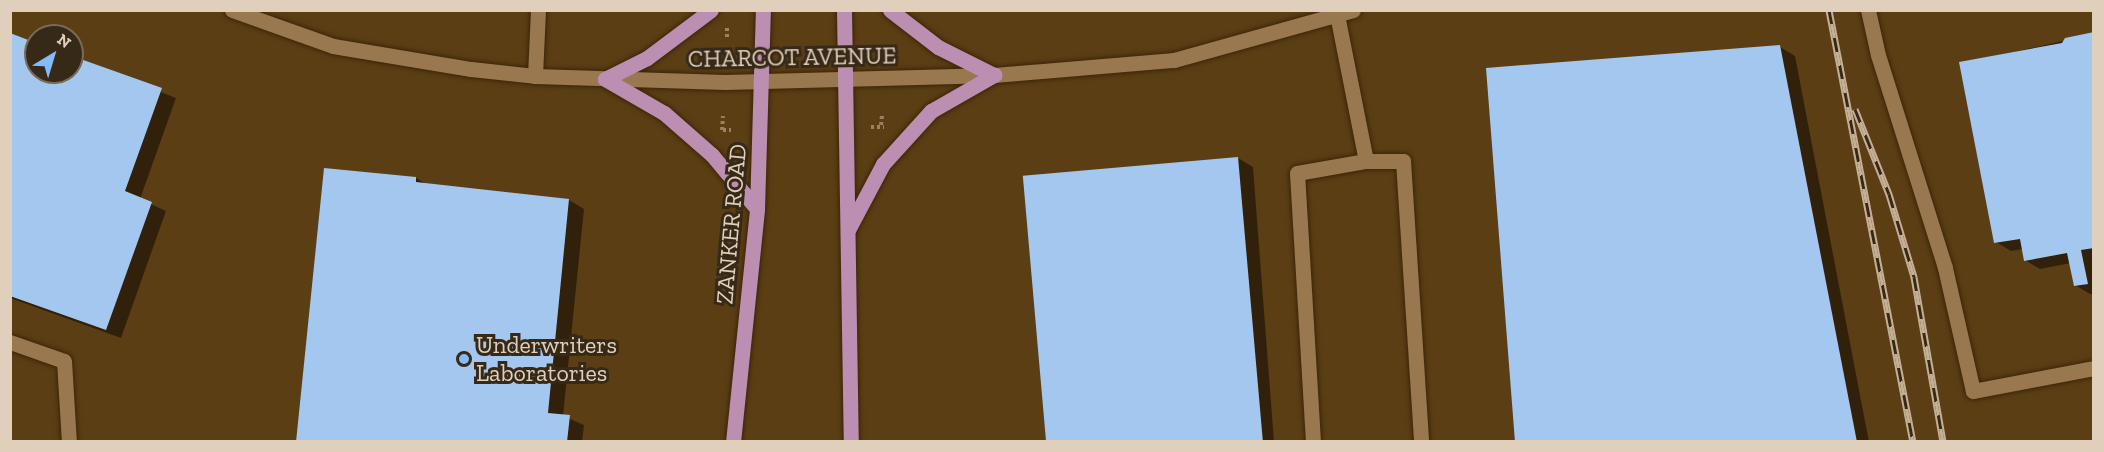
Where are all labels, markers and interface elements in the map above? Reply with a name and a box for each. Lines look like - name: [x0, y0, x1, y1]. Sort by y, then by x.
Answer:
- north arrow: [24, 24, 84, 84]
- text: N: [54, 30, 75, 52]
- street label: CHARCOT AVENUE: [687, 41, 897, 73]
- street label: ZANKER ROAD: [710, 143, 752, 305]
- place label: Underwriters Laboratories: [476, 331, 617, 387]
- marker: Underwriters Laboratories: [457, 352, 471, 366]

